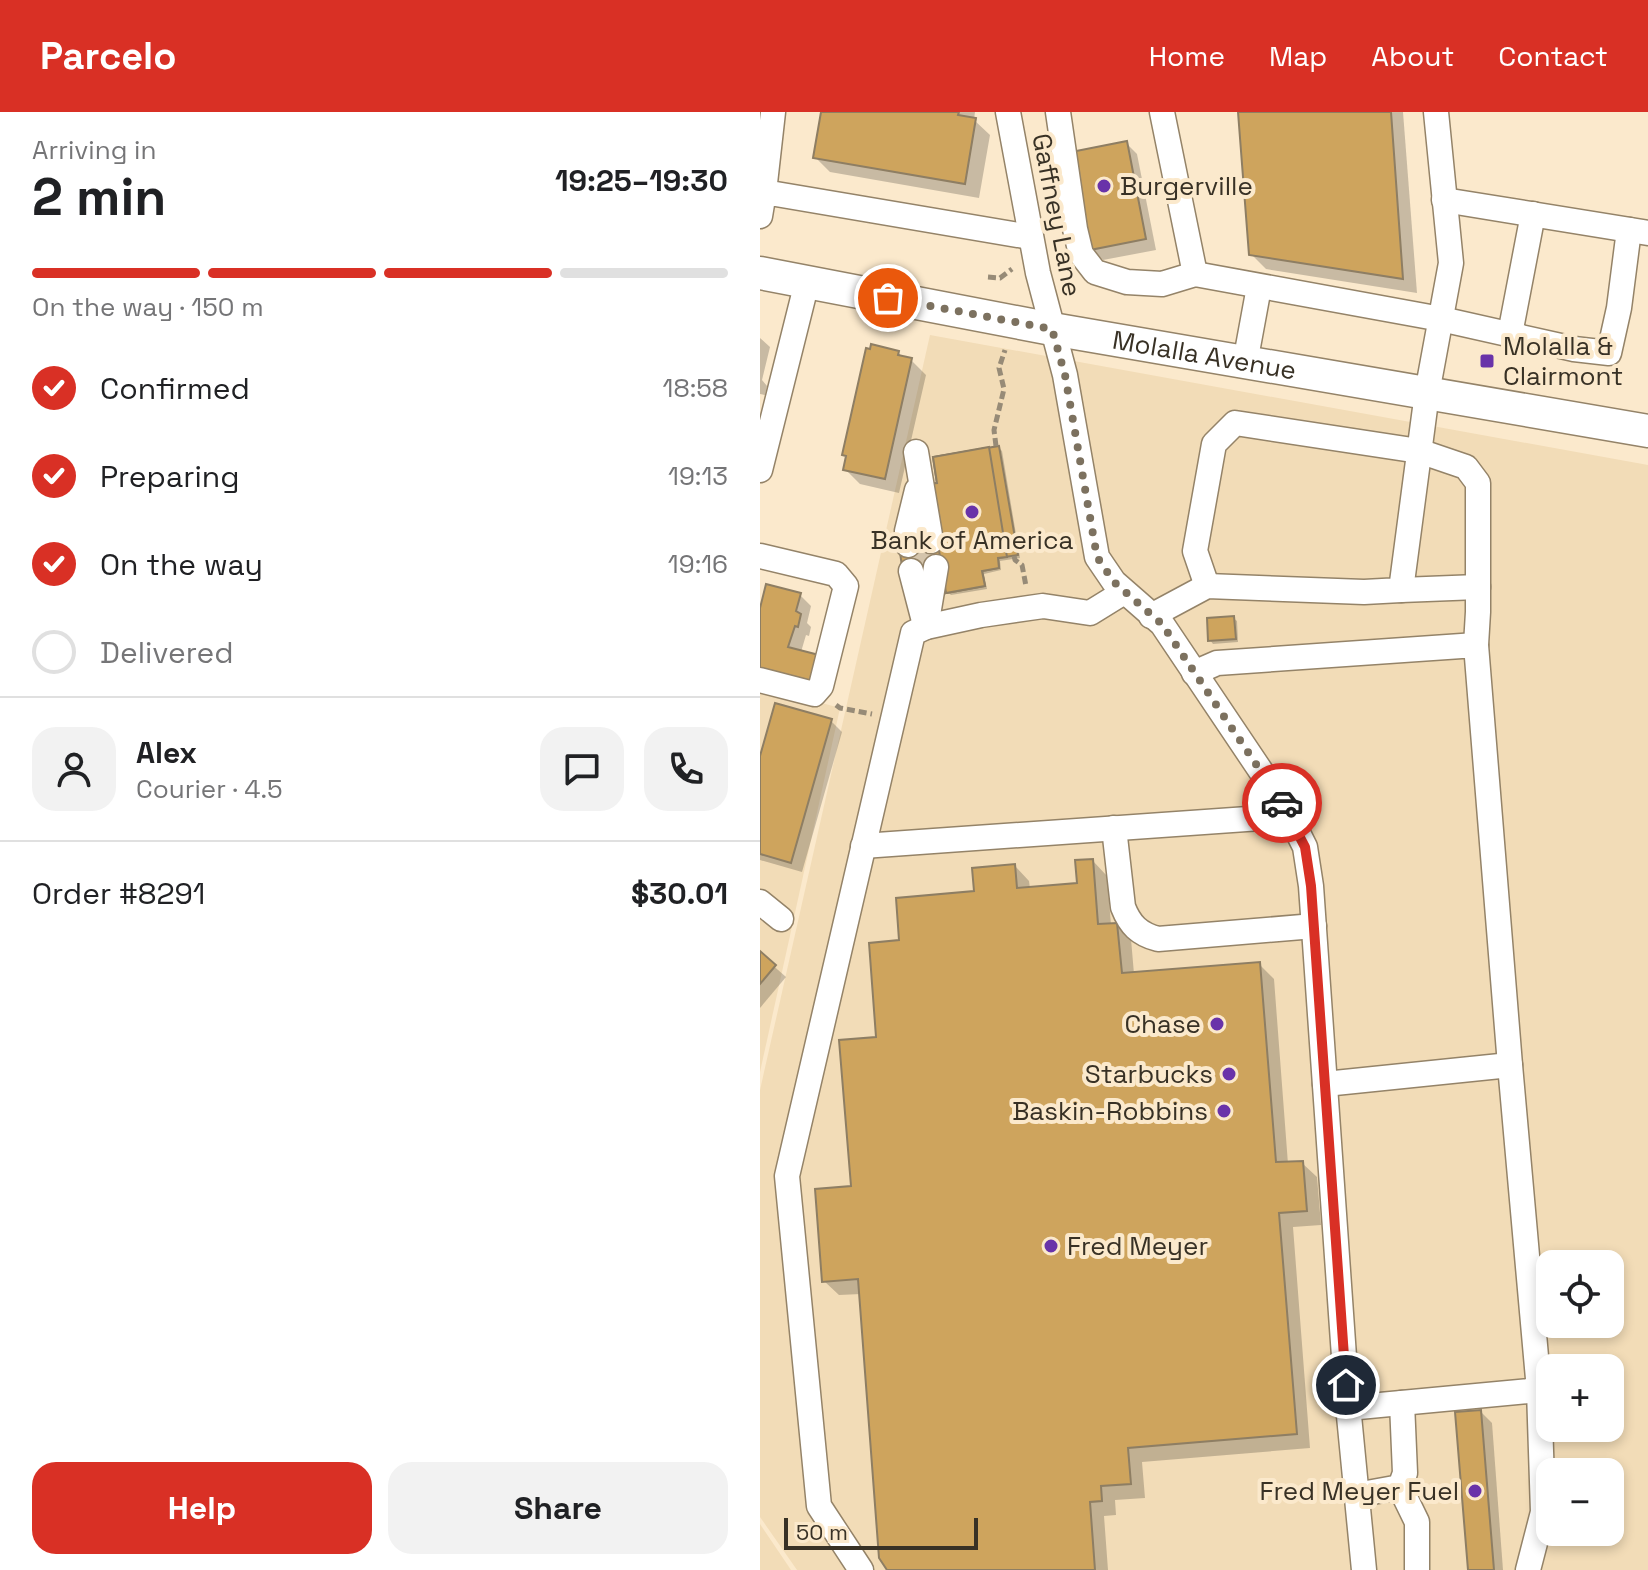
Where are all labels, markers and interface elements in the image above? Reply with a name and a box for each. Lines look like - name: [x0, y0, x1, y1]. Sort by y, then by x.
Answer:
- text: Parcelo: [40, 32, 176, 80]
- text: Home: [1149, 38, 1225, 74]
- text: Map: [1269, 38, 1327, 74]
- text: About: [1371, 38, 1454, 74]
- text: Contact: [1498, 38, 1608, 74]
- street label: Gaffney Lane: [1025, 131, 1089, 299]
- text: Arriving in: [32, 133, 156, 167]
- text: 19:25–19:30: [555, 161, 728, 200]
- text: 2 min: [32, 164, 166, 230]
- place label: Burgerville: [1120, 169, 1253, 203]
- marker: Burgerville: [1095, 177, 1113, 195]
- pin: [854, 264, 922, 332]
- icon: bag: [866, 276, 910, 320]
- text: On the way · 150 m: [32, 290, 264, 324]
- street label: Molalla Avenue: [1110, 323, 1299, 388]
- place label: Molalla & Clairmont: [1503, 329, 1623, 393]
- marker: Molalla & Clairmont: [1478, 352, 1496, 370]
- icon: check: [32, 366, 76, 410]
- text: Confirmed: [100, 369, 250, 408]
- text: 18:58: [663, 371, 728, 405]
- icon: check: [32, 454, 76, 498]
- text: Preparing: [100, 457, 239, 496]
- text: 19:13: [668, 459, 728, 493]
- marker: Bank of America: [963, 503, 981, 521]
- place label: Bank of America: [871, 523, 1074, 557]
- icon: check: [32, 542, 76, 586]
- text: On the way: [100, 545, 263, 584]
- text: 19:16: [668, 547, 728, 581]
- text: Delivered: [100, 633, 234, 672]
- button: person: [32, 727, 116, 811]
- button: chat: [540, 727, 624, 811]
- button: phone: [644, 727, 728, 811]
- text: Alex: [136, 733, 197, 772]
- courier: [1242, 763, 1322, 843]
- text: Courier · 4.5: [136, 772, 283, 806]
- icon: car: [1260, 781, 1304, 825]
- text: Order #8291: [32, 874, 205, 913]
- text: $30.01: [631, 874, 728, 913]
- place label: Chase: [1124, 1007, 1201, 1041]
- marker: Chase: [1208, 1015, 1226, 1033]
- place label: Starbucks: [1085, 1057, 1213, 1091]
- marker: Starbucks: [1220, 1065, 1238, 1083]
- place label: Baskin-Robbins: [1012, 1094, 1208, 1128]
- marker: Baskin-Robbins: [1215, 1102, 1233, 1120]
- place label: Fred Meyer: [1067, 1229, 1208, 1263]
- marker: Fred Meyer: [1042, 1237, 1060, 1255]
- map controls: [1536, 1250, 1624, 1546]
- button: locate: [1536, 1250, 1624, 1338]
- pin: [1312, 1351, 1380, 1419]
- button: +: [1536, 1354, 1624, 1442]
- icon: home: [1324, 1363, 1368, 1407]
- button: −: [1536, 1458, 1624, 1546]
- button: Help: [32, 1462, 372, 1554]
- button: Share: [388, 1462, 728, 1554]
- place label: Fred Meyer Fuel: [1259, 1474, 1459, 1508]
- marker: Fred Meyer Fuel: [1466, 1482, 1484, 1500]
- scale bar: [784, 1514, 978, 1550]
- text: 50 m: [796, 1518, 848, 1546]

